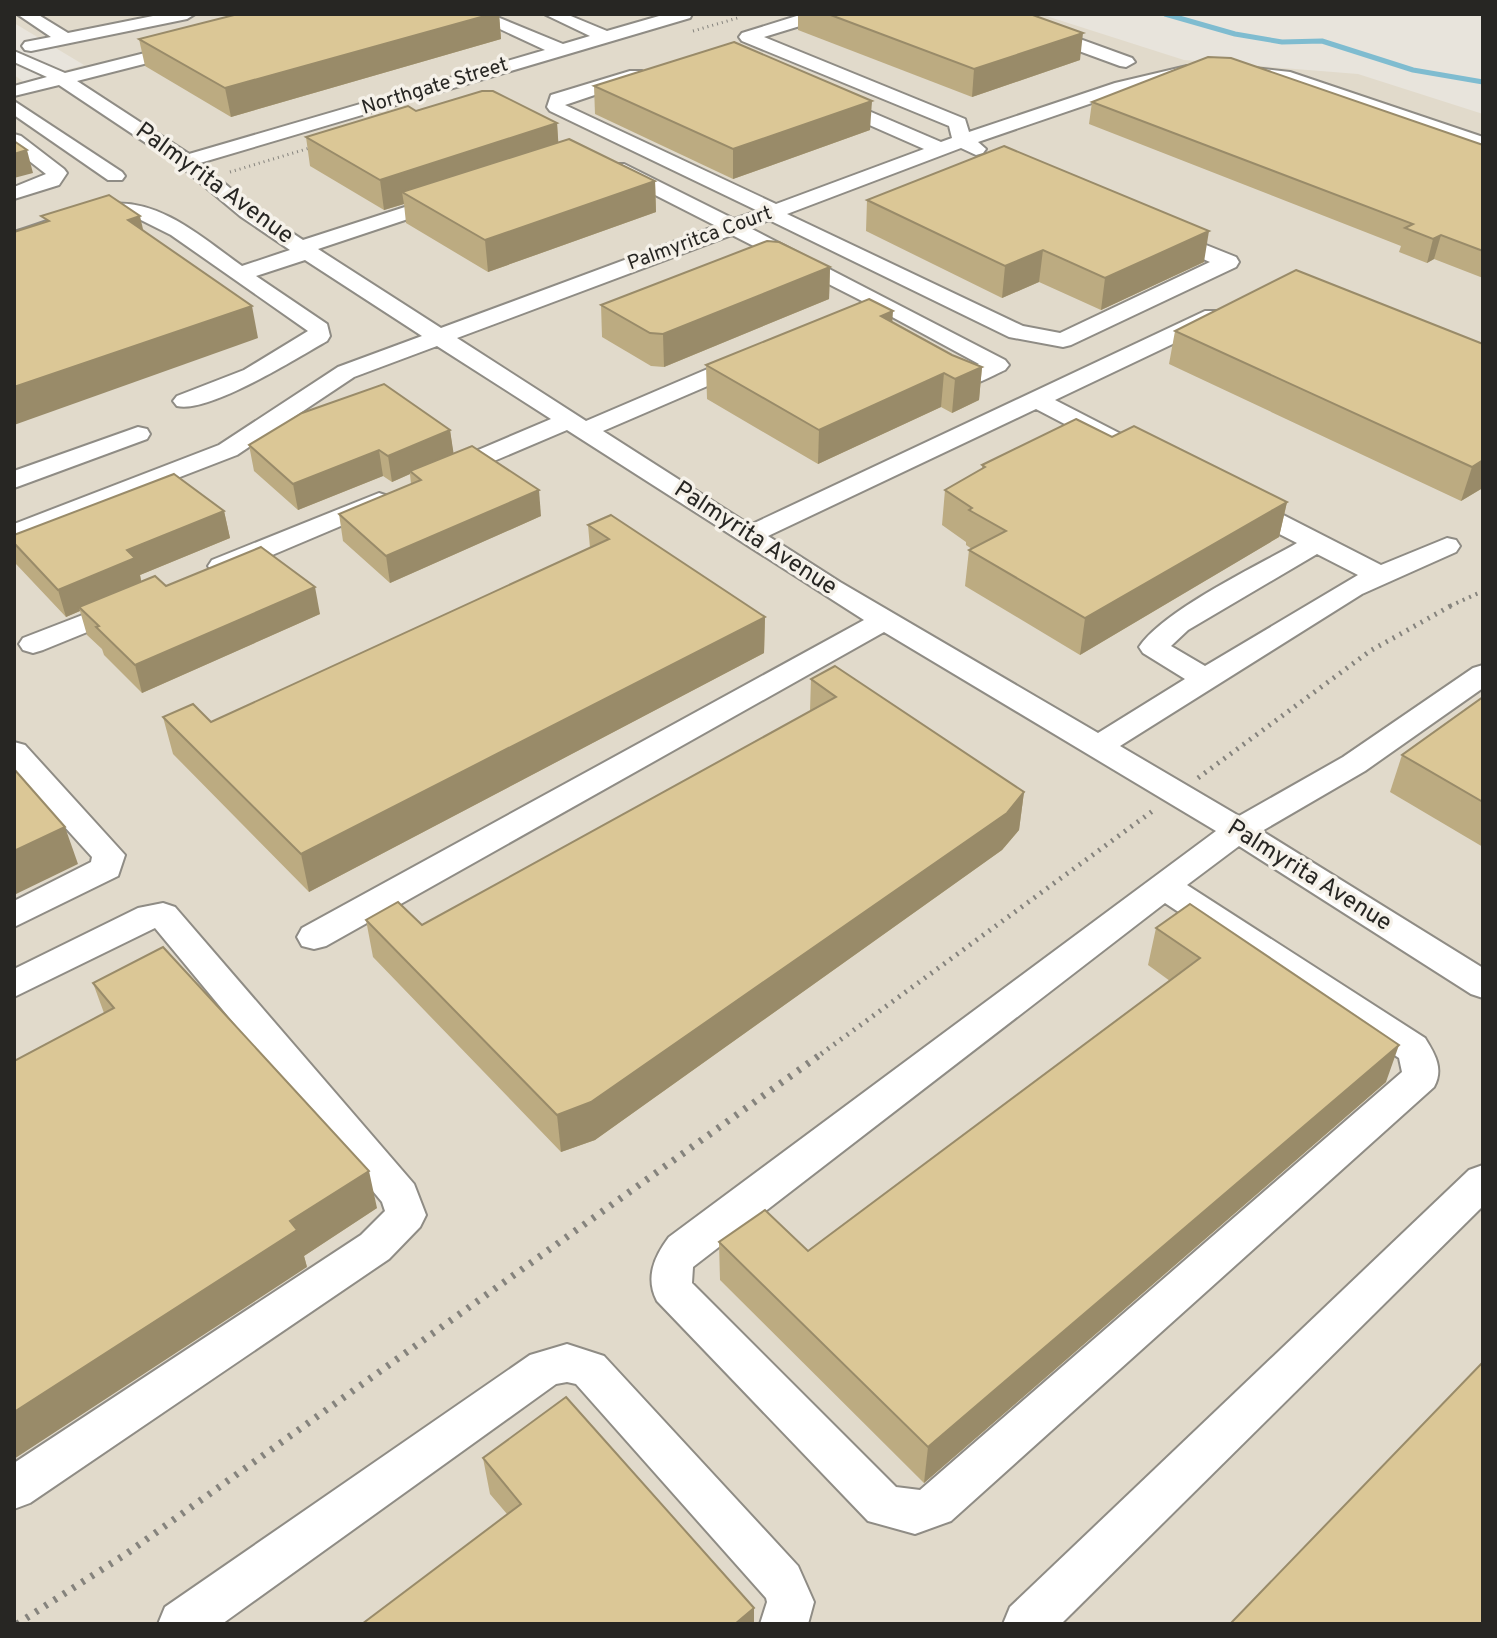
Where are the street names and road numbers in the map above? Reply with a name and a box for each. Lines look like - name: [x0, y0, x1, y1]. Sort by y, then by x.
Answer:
- street label: Northgate Street: [359, 52, 511, 122]
- street label: Palmyrita Avenue: [129, 116, 299, 252]
- street label: Palmyritca Court: [624, 201, 776, 277]
- street label: Palmyrita Avenue: [668, 475, 842, 603]
- street label: Palmyrita Avenue: [1221, 813, 1397, 939]

